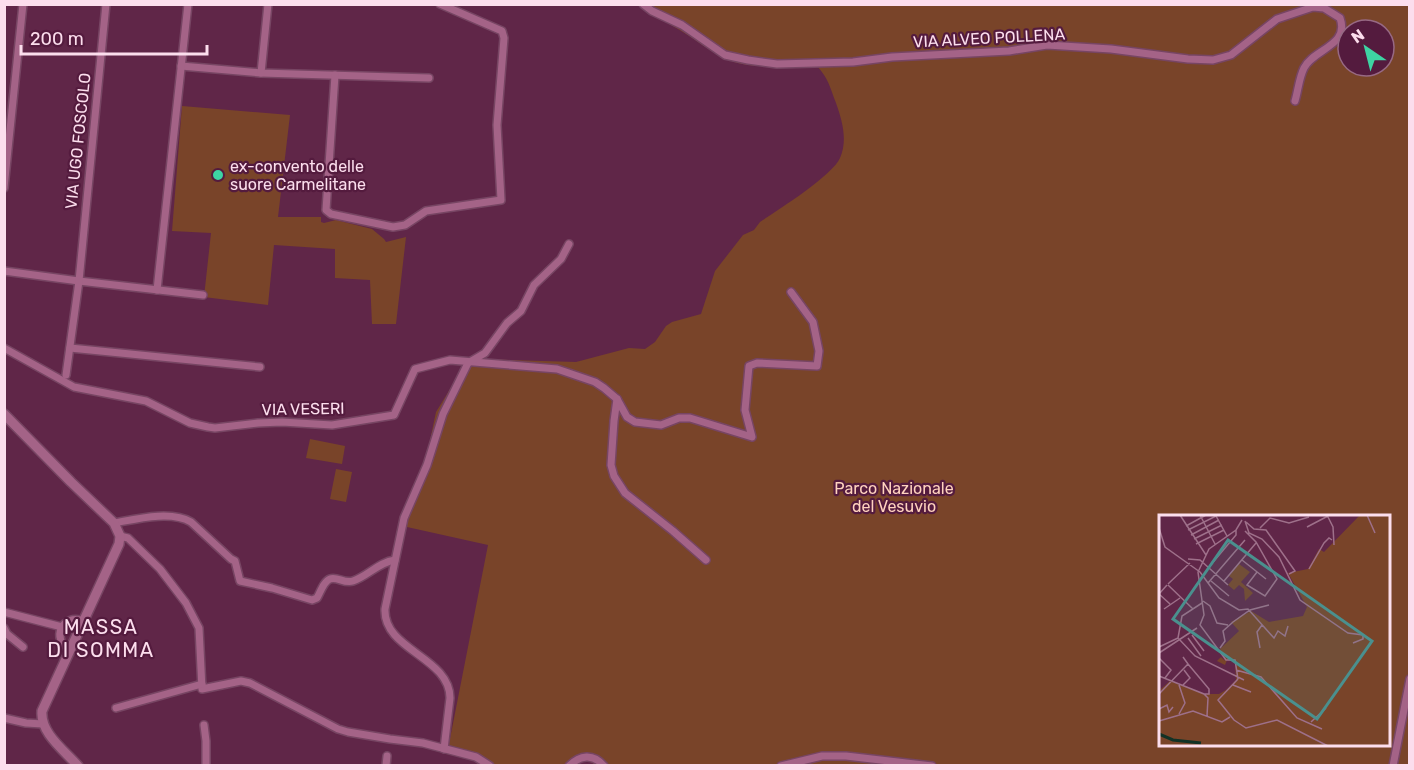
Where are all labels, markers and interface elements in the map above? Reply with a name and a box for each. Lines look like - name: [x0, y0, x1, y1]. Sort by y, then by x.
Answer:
- scale bar: [21, 18, 207, 56]
- north arrow: [1336, 18, 1396, 78]
- street label: VIA ALVEO POLLENA: [912, 25, 1066, 51]
- text: N: [1348, 25, 1368, 47]
- text: 200 m: [30, 28, 84, 50]
- street label: VIA UGO FOSCOLO: [61, 72, 95, 210]
- place label: ex-convento delle suore Carmelitane: [230, 157, 366, 194]
- marker: ex-convento delle suore Carmelitane: [211, 168, 225, 182]
- street label: VIA VESERI: [261, 399, 345, 419]
- park label: Parco Nazionale del Vesuvio: [834, 479, 954, 516]
- inset map: [1159, 515, 1390, 746]
- district label: MASSA DI SOMMA: [47, 615, 155, 662]

